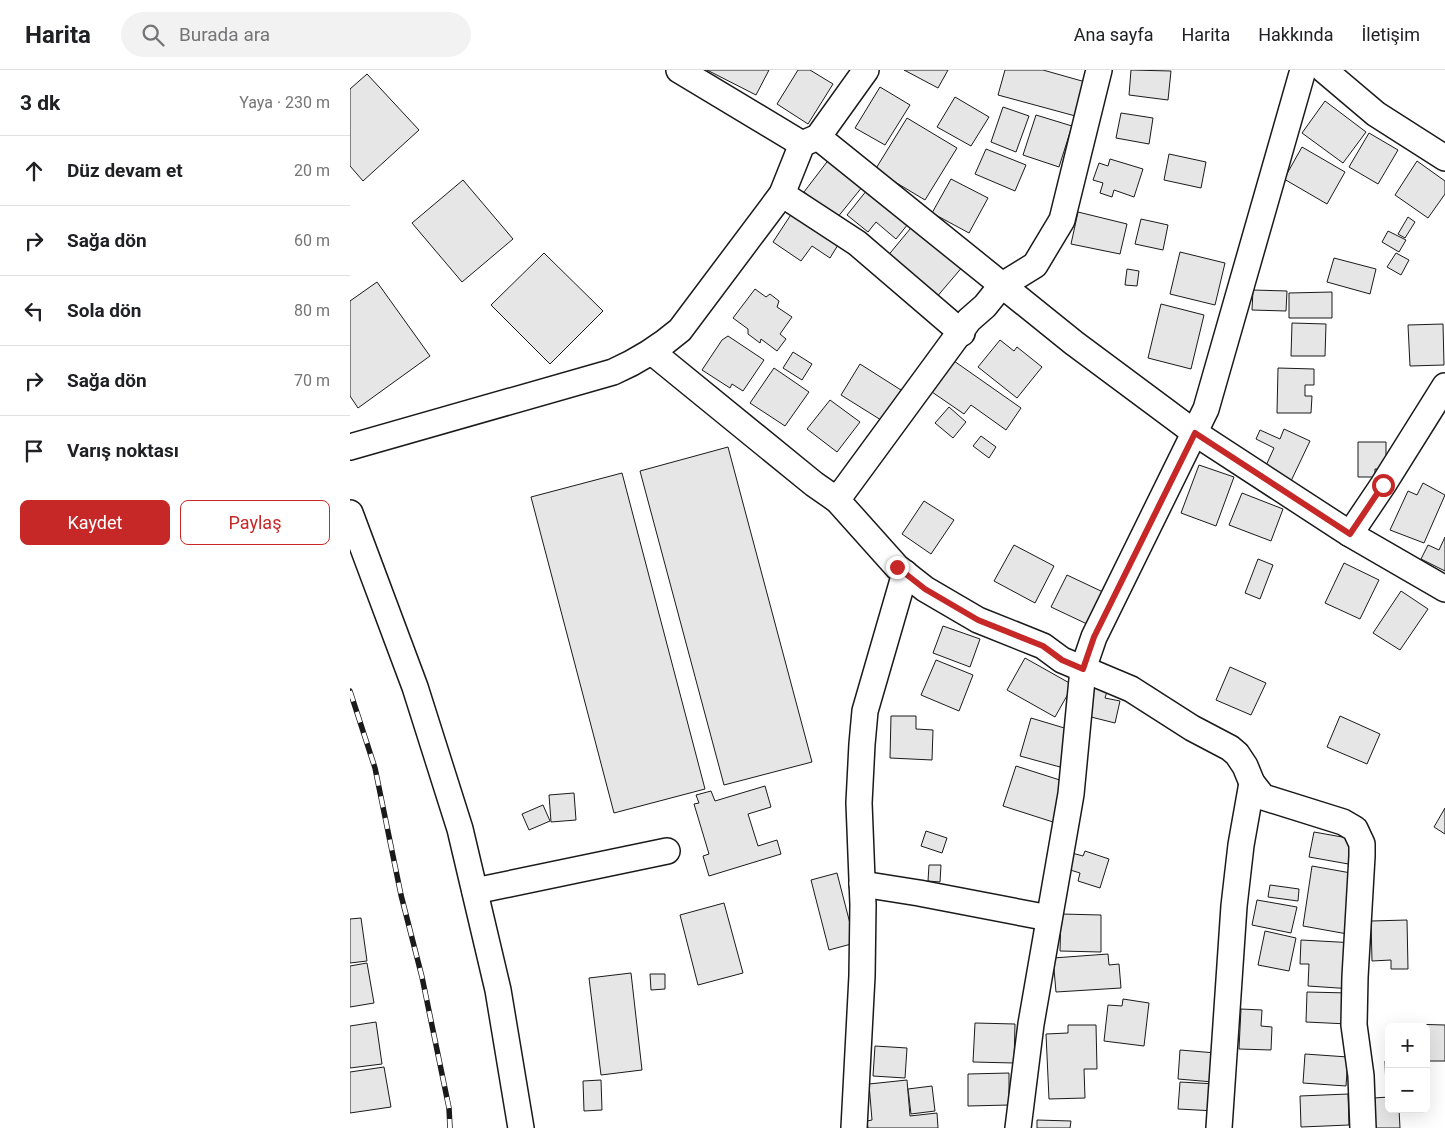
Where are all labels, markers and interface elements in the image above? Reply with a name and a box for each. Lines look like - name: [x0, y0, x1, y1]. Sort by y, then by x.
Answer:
- search box: [121, 12, 471, 57]
- text: Harita: [25, 21, 91, 49]
- icon: search: [139, 21, 167, 49]
- text: Burada ara: [179, 23, 270, 46]
- text: Ana sayfa: [1074, 24, 1153, 45]
- text: Harita: [1181, 24, 1230, 45]
- text: Hakkında: [1258, 24, 1333, 45]
- text: İletişim: [1361, 24, 1420, 45]
- text: 3 dk: [20, 91, 60, 115]
- text: Yaya · 230 m: [239, 93, 330, 112]
- icon: ahead: [20, 157, 48, 185]
- text: Düz devam et: [67, 159, 183, 182]
- text: 20 m: [294, 161, 330, 180]
- icon: right: [20, 227, 48, 255]
- text: Sağa dön: [67, 229, 147, 252]
- text: 60 m: [294, 231, 330, 250]
- icon: left: [20, 297, 48, 325]
- text: Sola dön: [67, 299, 141, 322]
- text: 80 m: [294, 301, 330, 320]
- icon: right: [20, 367, 48, 395]
- text: Sağa dön: [67, 369, 147, 392]
- text: 70 m: [294, 371, 330, 390]
- icon: arrive: [20, 437, 48, 465]
- text: Varış noktası: [67, 439, 179, 462]
- route start: [1372, 474, 1395, 497]
- button: Kaydet: [20, 500, 170, 545]
- button: Paylaş: [180, 500, 330, 545]
- route end: [886, 556, 909, 579]
- map controls: [1385, 1023, 1430, 1113]
- button: +: [1385, 1023, 1430, 1068]
- button: −: [1385, 1068, 1430, 1113]

